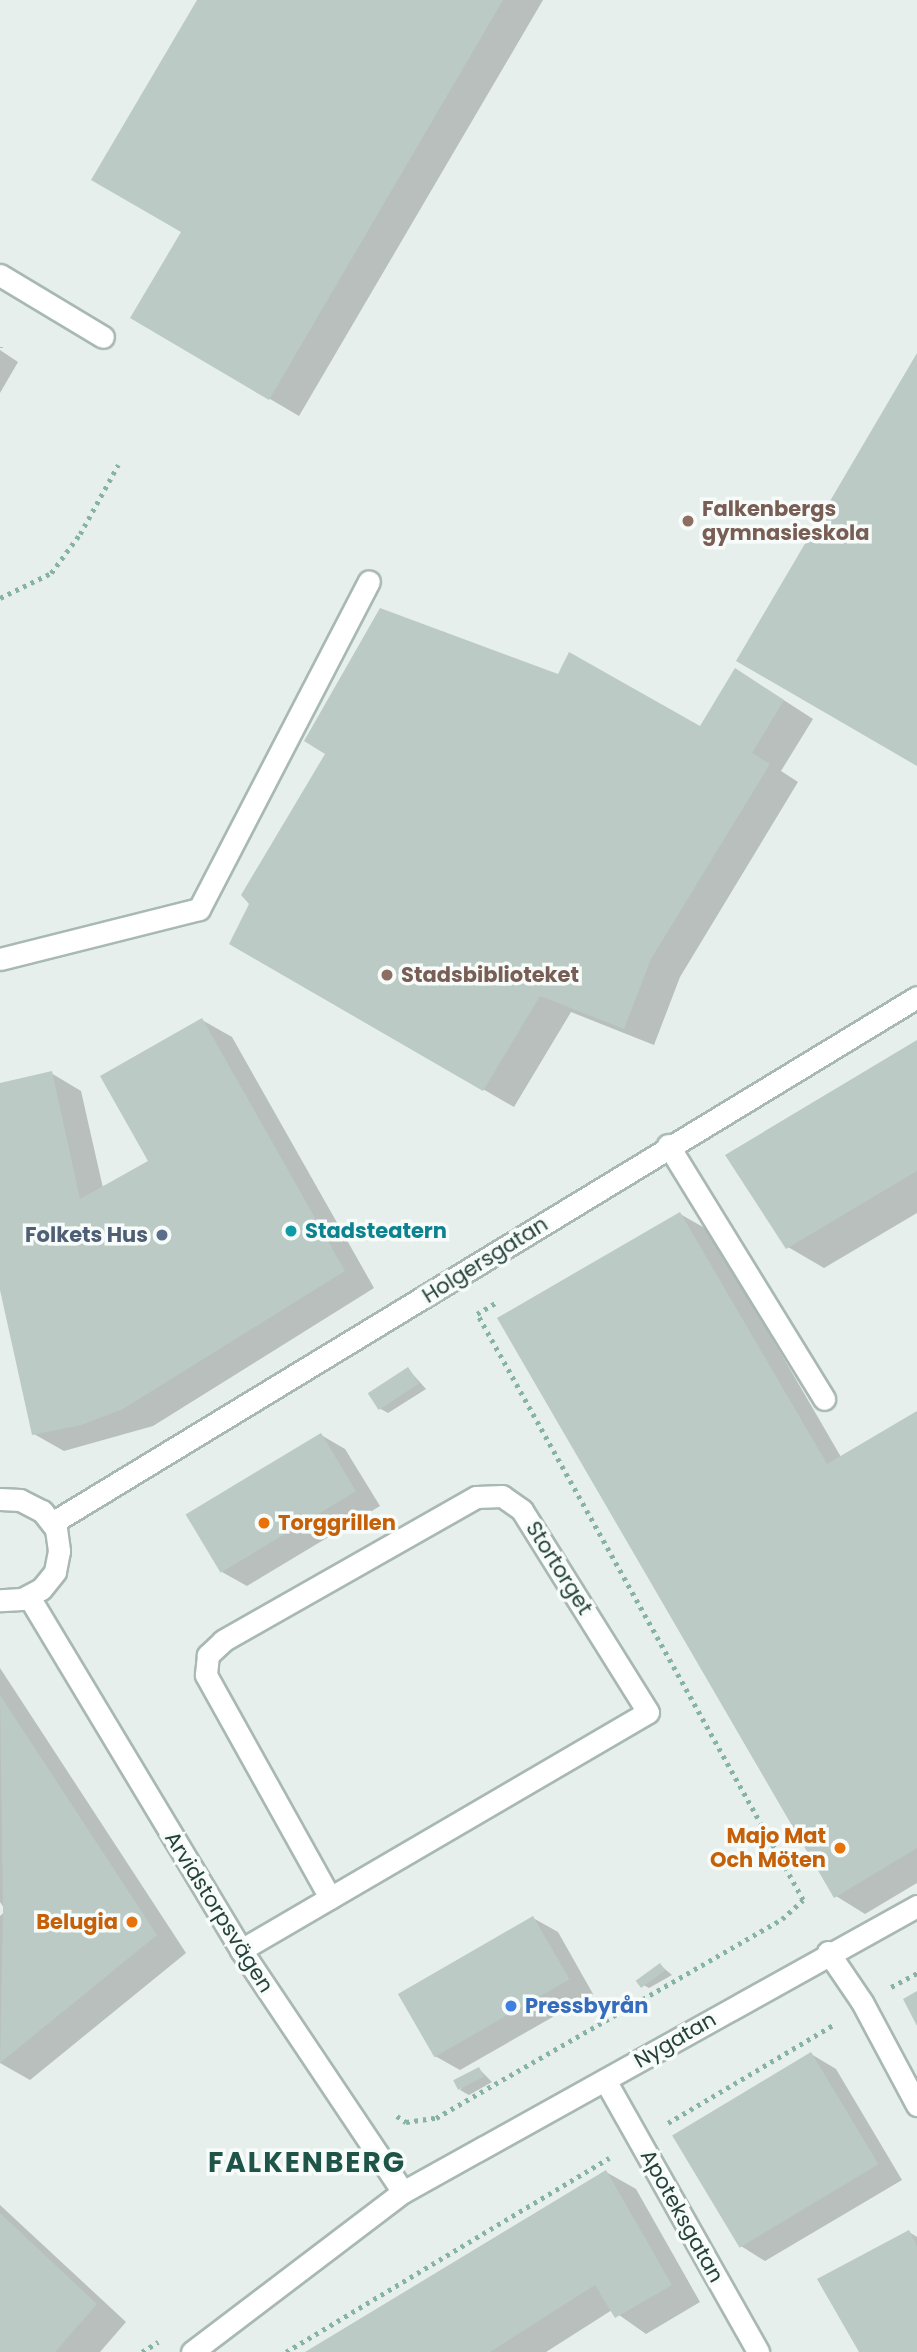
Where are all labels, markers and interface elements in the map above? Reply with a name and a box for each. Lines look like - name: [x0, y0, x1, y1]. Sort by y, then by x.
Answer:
- place label: Falkenbergs gymnasieskola: [702, 496, 870, 546]
- marker: Falkenbergs gymnasieskola: [680, 513, 696, 529]
- place label: Stadsbiblioteket: [401, 962, 579, 988]
- marker: Stadsbiblioteket: [379, 967, 395, 983]
- street label: Holgersgatan: [418, 1211, 552, 1309]
- place label: Stadsteatern: [305, 1218, 447, 1244]
- place label: Folkets Hus: [25, 1222, 148, 1248]
- marker: Stadsteatern: [283, 1223, 299, 1239]
- marker: Folkets Hus: [154, 1227, 170, 1243]
- place label: Torggrillen: [278, 1510, 396, 1536]
- marker: Torggrillen: [256, 1515, 272, 1531]
- street label: Stortorget: [520, 1517, 598, 1619]
- place label: Majo Mat Och Möten: [710, 1823, 826, 1873]
- street label: Arvidstorpsvägen: [159, 1827, 279, 1997]
- marker: Majo Mat Och Möten: [832, 1840, 848, 1856]
- place label: Belugia: [36, 1909, 118, 1935]
- marker: Belugia: [124, 1914, 140, 1930]
- place label: Pressbyrån: [525, 1993, 648, 2019]
- marker: Pressbyrån: [503, 1998, 519, 2014]
- street label: Nygatan: [630, 2007, 720, 2073]
- street label: Apoteksgatan: [635, 2145, 729, 2287]
- district label: FALKENBERG: [209, 2146, 405, 2180]

